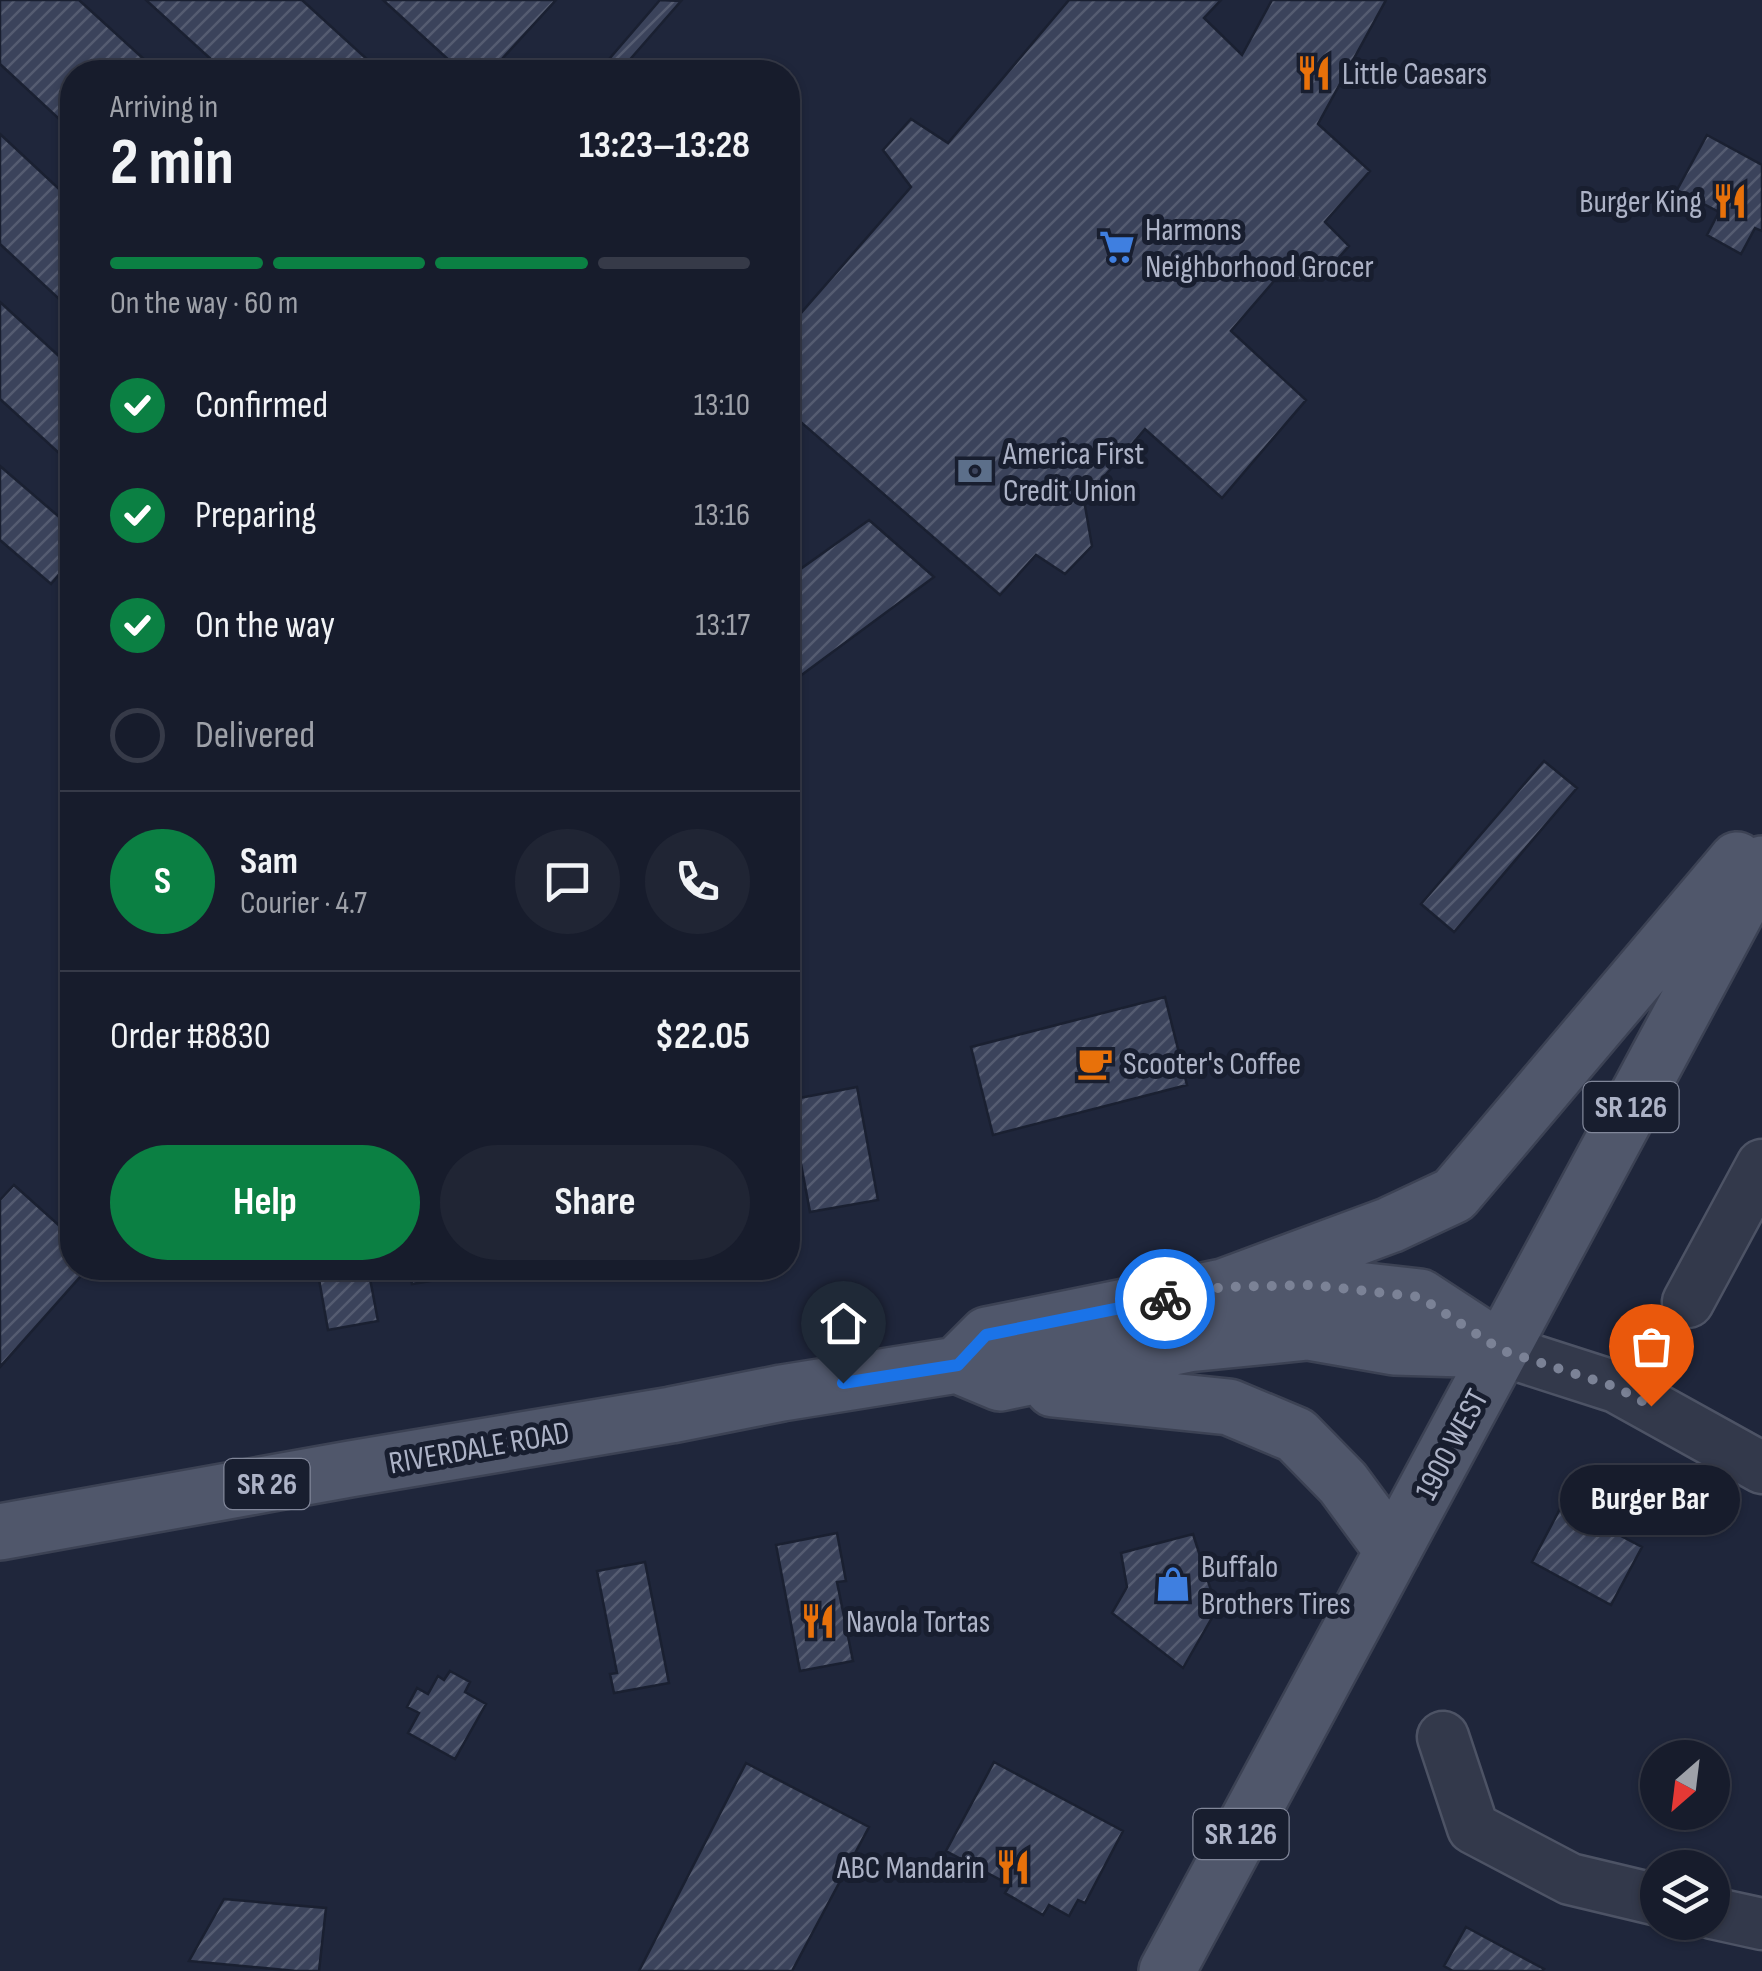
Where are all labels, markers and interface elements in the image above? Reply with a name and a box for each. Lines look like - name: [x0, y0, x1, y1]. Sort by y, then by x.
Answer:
- restaurant icon: Little Caesars: [1295, 54, 1333, 92]
- place label: Little Caesars: [1342, 55, 1487, 94]
- text: Arriving in: [110, 88, 218, 127]
- text: 13:23–13:28: [579, 123, 750, 168]
- text: 2 min: [110, 125, 234, 203]
- restaurant icon: Burger King: [1711, 182, 1749, 220]
- place label: Burger King: [1579, 183, 1702, 222]
- place label: Harmons Neighborhood Grocer: [1145, 211, 1374, 287]
- supermarket icon: Harmons Neighborhood Grocer: [1098, 228, 1136, 266]
- text: On the way · 60 m: [110, 284, 298, 323]
- icon: check: [110, 378, 165, 433]
- text: Confirmed: [195, 383, 328, 428]
- text: 13:10: [694, 386, 750, 425]
- place label: America First Credit Union: [1002, 435, 1144, 511]
- bank icon: America First Credit Union: [956, 452, 994, 490]
- icon: check: [110, 488, 165, 543]
- text: Preparing: [195, 493, 316, 538]
- text: 13:16: [694, 496, 750, 535]
- icon: check: [110, 598, 165, 653]
- text: On the way: [195, 603, 335, 648]
- text: 13:17: [695, 606, 750, 645]
- text: Delivered: [195, 713, 315, 758]
- button: chat: [515, 829, 620, 934]
- button: phone: [645, 829, 750, 934]
- text: Sam: [240, 839, 298, 884]
- text: S: [154, 859, 171, 904]
- text: Courier · 4.7: [240, 884, 367, 923]
- text: Order #8830: [110, 1014, 271, 1059]
- text: $22.05: [655, 1014, 750, 1059]
- cafe icon: Scooter's Coffee: [1076, 1044, 1114, 1082]
- place label: Scooter's Coffee: [1123, 1045, 1301, 1084]
- road number: SR 126: [1584, 1082, 1678, 1132]
- button: Help: [110, 1145, 420, 1260]
- button: Share: [440, 1145, 750, 1260]
- courier: [1115, 1249, 1215, 1349]
- icon: bike: [1138, 1272, 1193, 1327]
- pin: [801, 1281, 886, 1384]
- icon: home: [816, 1296, 871, 1351]
- pin: [1609, 1304, 1694, 1407]
- icon: bag: [1624, 1319, 1679, 1374]
- street label: 1900 WEST: [1407, 1383, 1498, 1507]
- street label: RIVERDALE ROAD: [386, 1413, 572, 1484]
- road number: SR 26: [224, 1459, 310, 1509]
- callout: Burger Bar: [1561, 1466, 1741, 1536]
- text: Burger Bar: [1591, 1480, 1709, 1519]
- place label: Buffalo Brothers Tires: [1201, 1548, 1351, 1624]
- shop icon: Buffalo Brothers Tires: [1154, 1565, 1192, 1603]
- restaurant icon: Navola Tortas: [799, 1602, 837, 1640]
- place label: Navola Tortas: [846, 1603, 990, 1642]
- north arrow: [1640, 1740, 1730, 1830]
- map controls: [1640, 1740, 1730, 1940]
- road number: SR 126: [1194, 1809, 1288, 1859]
- restaurant icon: ABC Mandarin: [994, 1848, 1032, 1886]
- place label: ABC Mandarin: [836, 1849, 985, 1888]
- button: layers: [1640, 1850, 1730, 1940]

